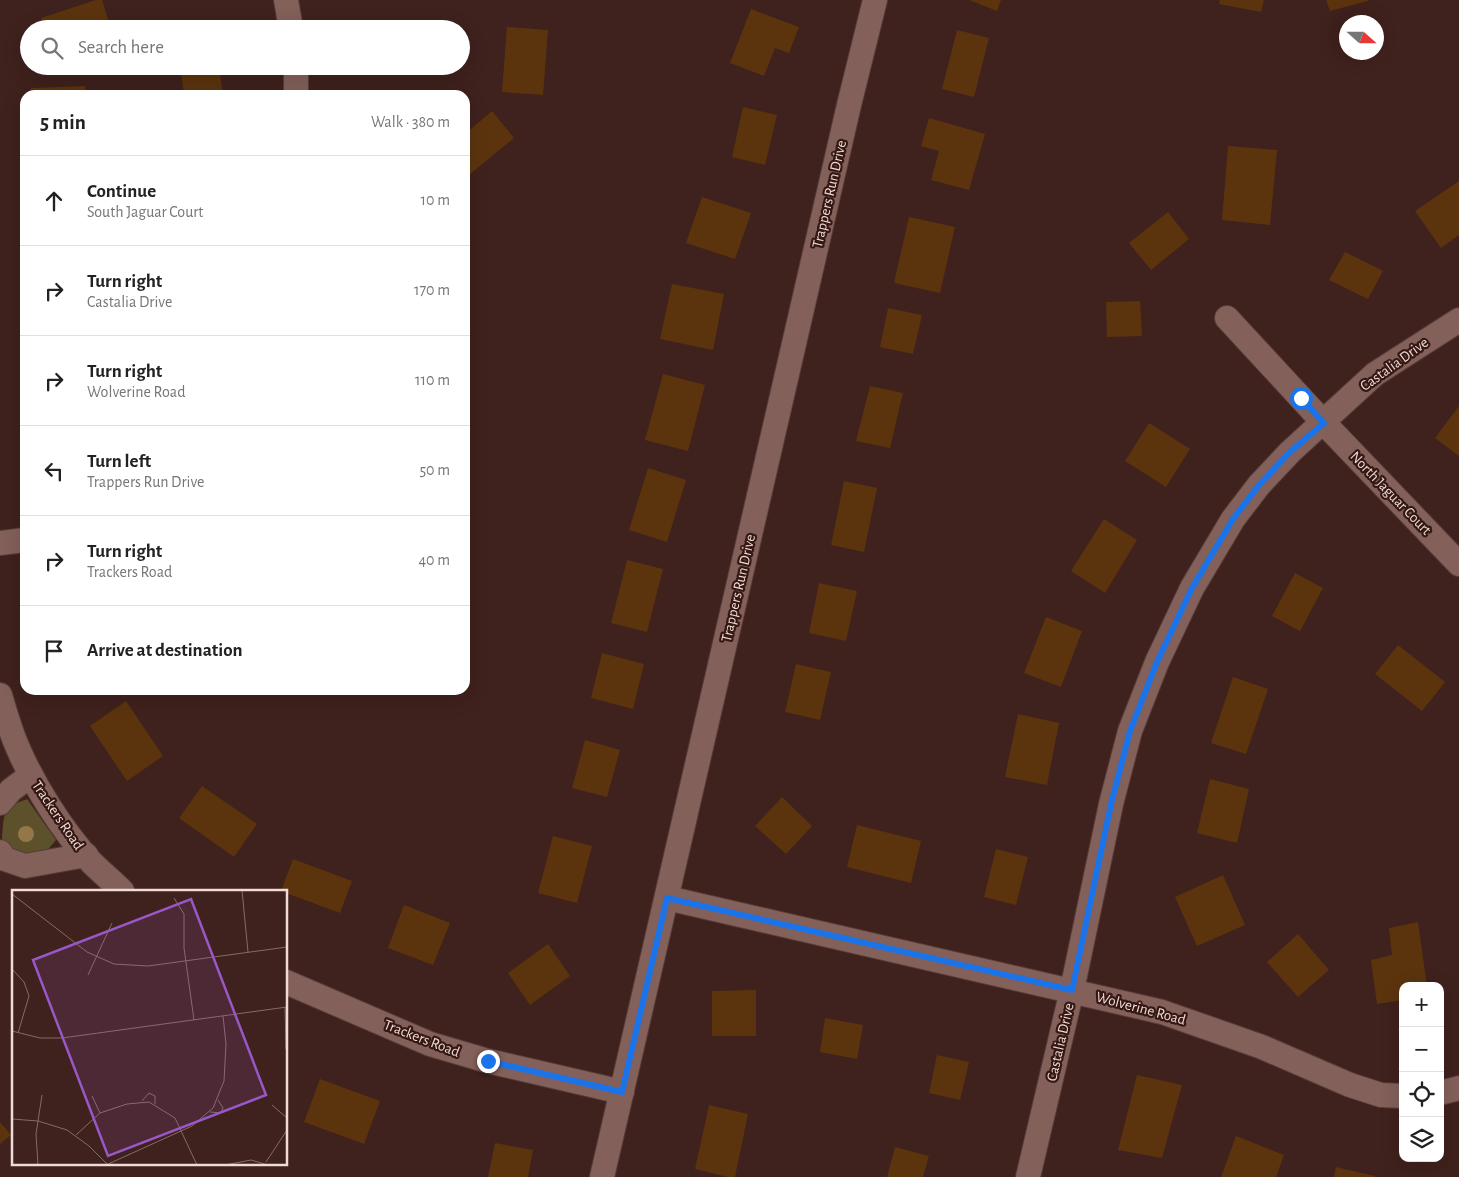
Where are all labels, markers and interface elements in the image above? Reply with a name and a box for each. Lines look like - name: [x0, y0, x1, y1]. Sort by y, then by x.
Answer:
- north arrow: [1339, 15, 1384, 60]
- search box: [20, 20, 470, 75]
- icon: search: [38, 34, 66, 62]
- text: Search here: [78, 38, 164, 57]
- text: 5 min: [40, 112, 86, 133]
- text: Walk · 380 m: [371, 114, 450, 130]
- street label: Trappers Run Drive: [810, 139, 849, 249]
- text: Continue: [87, 182, 156, 201]
- icon: ahead: [40, 187, 68, 215]
- text: 10 m: [421, 192, 450, 208]
- text: South Jaguar Court: [87, 204, 203, 220]
- text: Turn right: [87, 272, 162, 291]
- icon: right: [40, 277, 68, 305]
- text: 170 m: [414, 282, 450, 298]
- text: Castalia Drive: [87, 294, 172, 310]
- street label: Castalia Drive: [1358, 335, 1431, 394]
- text: Turn right: [87, 362, 162, 381]
- icon: right: [40, 367, 68, 395]
- text: 110 m: [415, 372, 450, 388]
- text: Wolverine Road: [87, 384, 185, 400]
- route start: [1290, 387, 1313, 410]
- street label: North Jaguar Court: [1347, 449, 1434, 538]
- text: Turn left: [87, 452, 151, 471]
- icon: left: [40, 457, 68, 485]
- text: 50 m: [419, 462, 450, 478]
- text: Trappers Run Drive: [87, 474, 204, 490]
- street label: Trappers Run Drive: [719, 533, 758, 643]
- text: Turn right: [87, 542, 162, 561]
- icon: right: [40, 547, 68, 575]
- text: 40 m: [418, 552, 450, 568]
- text: Trackers Road: [87, 564, 172, 580]
- icon: arrive: [40, 637, 68, 665]
- text: Arrive at destination: [87, 641, 243, 660]
- street label: Trackers Road: [29, 778, 86, 853]
- inset map: [12, 890, 288, 1164]
- map controls: [1399, 982, 1444, 1162]
- button: +: [1399, 982, 1444, 1027]
- street label: Wolverine Road: [1094, 989, 1188, 1028]
- street label: Castalia Drive: [1044, 1001, 1077, 1083]
- street label: Trackers Road: [382, 1017, 462, 1060]
- button: −: [1399, 1027, 1444, 1072]
- route end: [477, 1050, 500, 1073]
- button: locate: [1399, 1072, 1444, 1117]
- button: layers: [1399, 1117, 1444, 1162]

